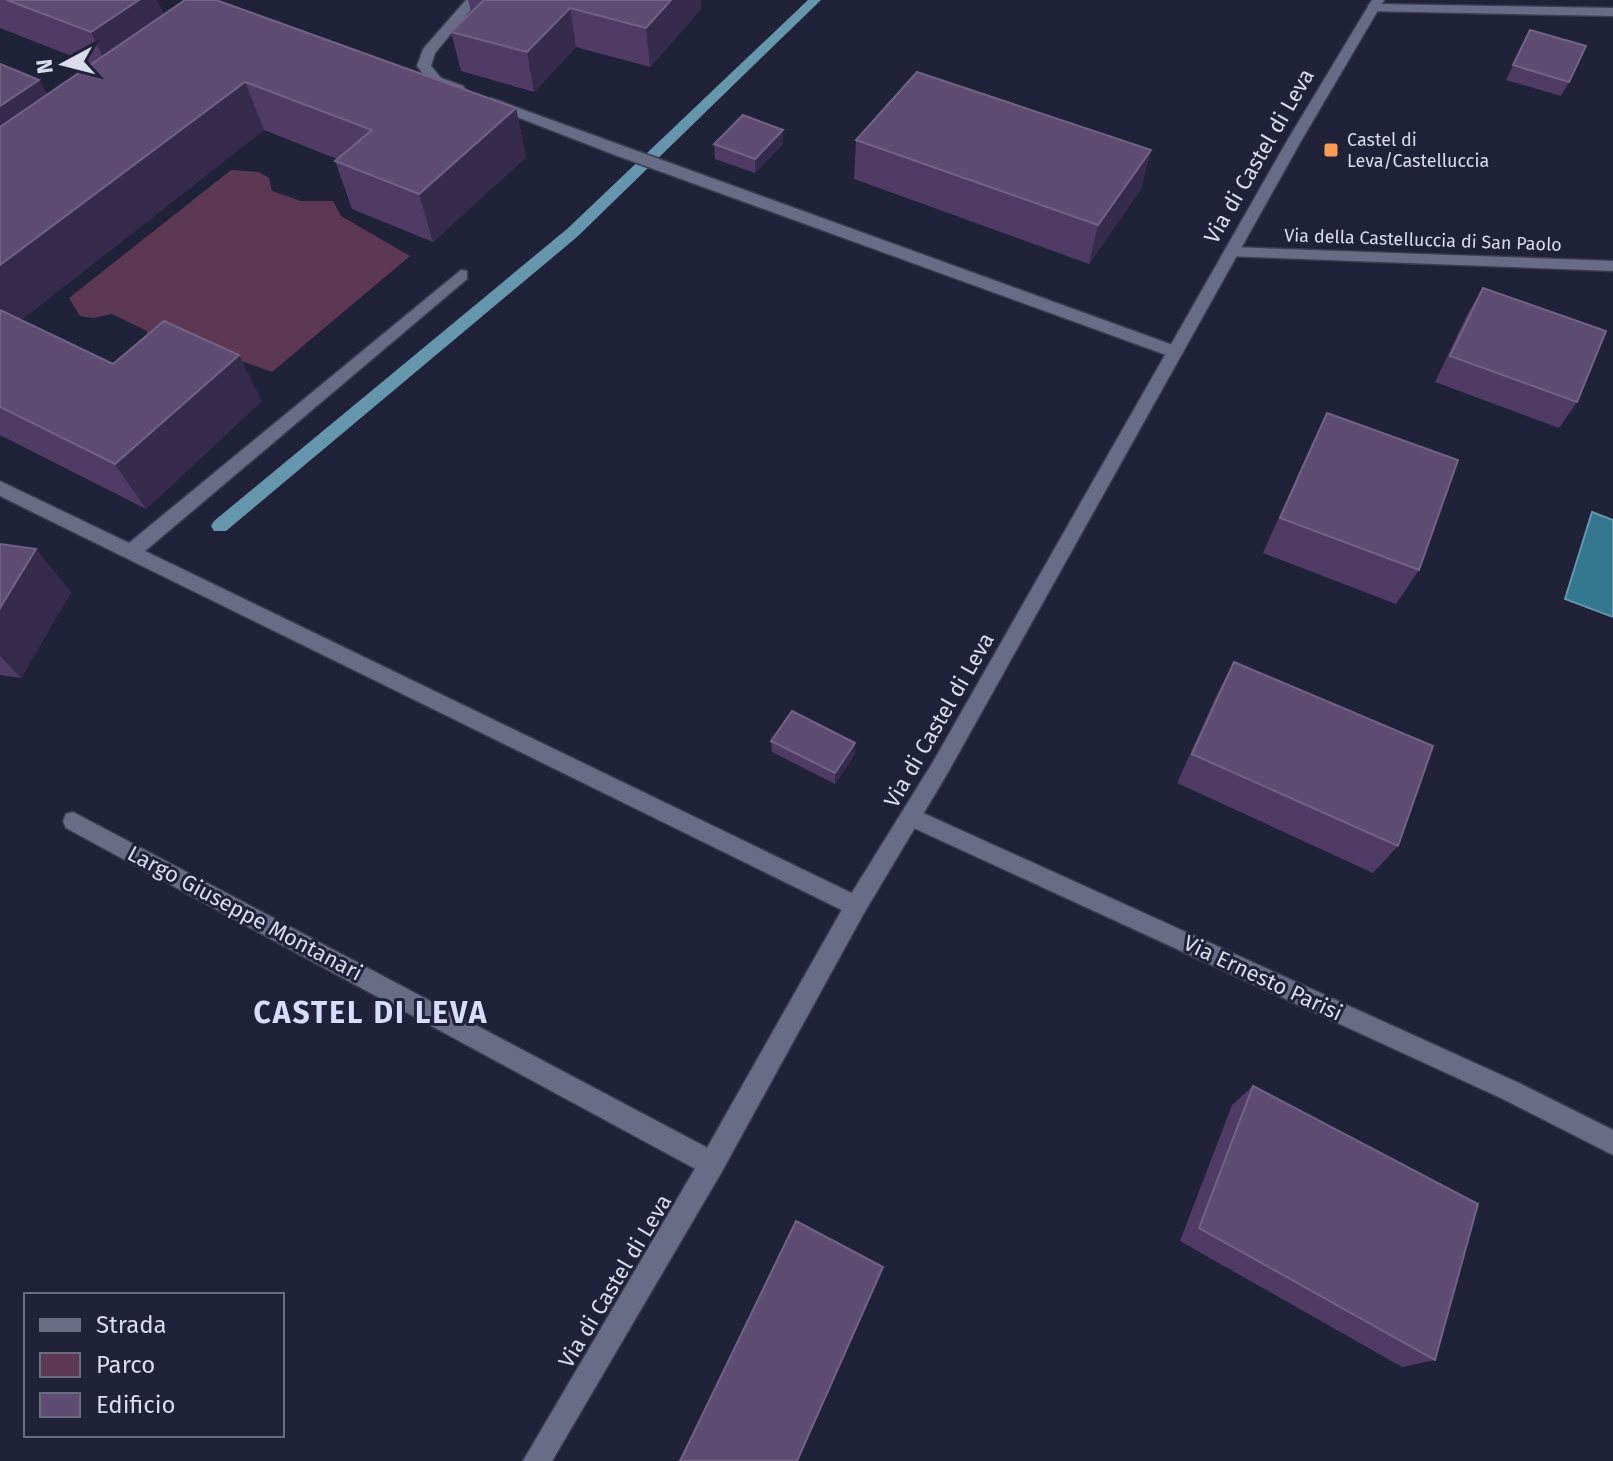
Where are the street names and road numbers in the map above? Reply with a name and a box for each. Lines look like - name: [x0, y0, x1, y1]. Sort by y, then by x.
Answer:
- street label: Via di Castel di Leva: [1198, 64, 1320, 248]
- street label: Via della Castelluccia di San Paolo: [1284, 224, 1562, 256]
- street label: Via di Castel di Leva: [878, 628, 1000, 812]
- street label: Largo Giuseppe Montanari: [123, 840, 367, 986]
- street label: Via Ernesto Parisi: [1179, 929, 1347, 1027]
- street label: Via di Castel di Leva: [553, 1189, 677, 1373]

